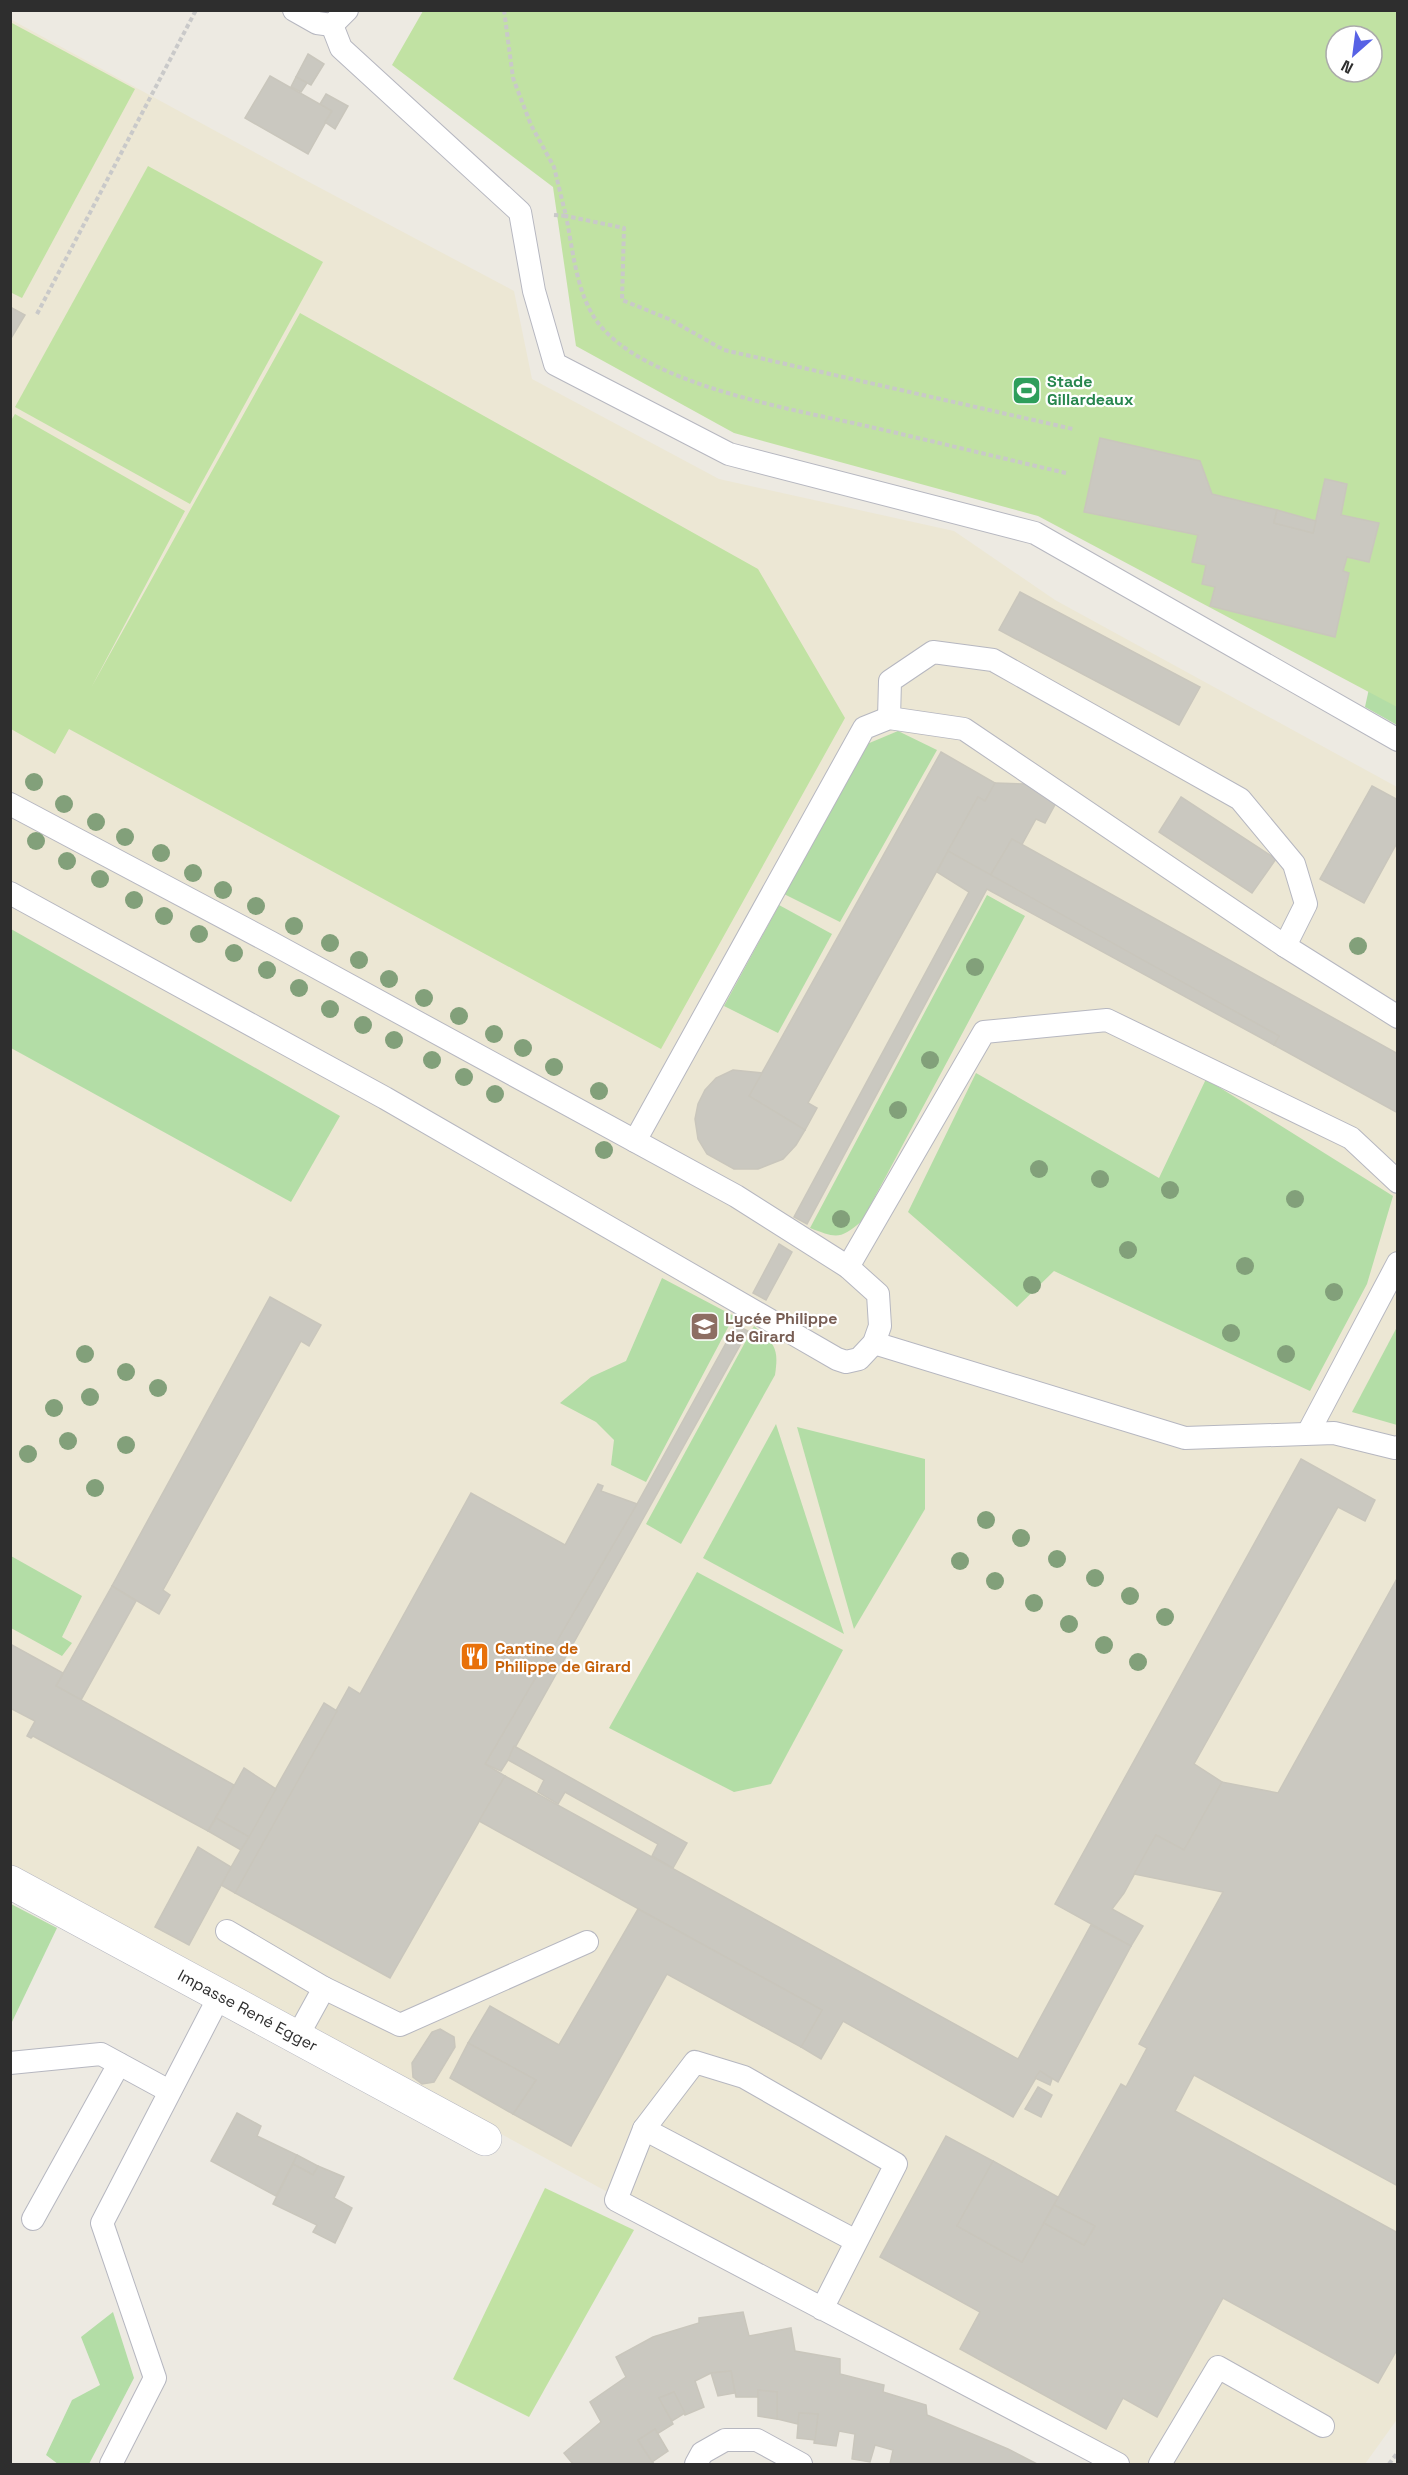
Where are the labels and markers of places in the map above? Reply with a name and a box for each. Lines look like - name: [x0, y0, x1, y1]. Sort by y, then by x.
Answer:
- place label: Stade Gillardeaux: [1047, 371, 1134, 410]
- sports icon: Stade Gillardeaux: [1010, 374, 1042, 406]
- place label: Lycée Philippe de Girard: [725, 1308, 837, 1347]
- school or university icon: Lycée Philippe de Girard: [688, 1311, 720, 1343]
- place label: Cantine de Philippe de Girard: [495, 1638, 631, 1677]
- restaurant icon: Cantine de Philippe de Girard: [458, 1641, 490, 1673]

